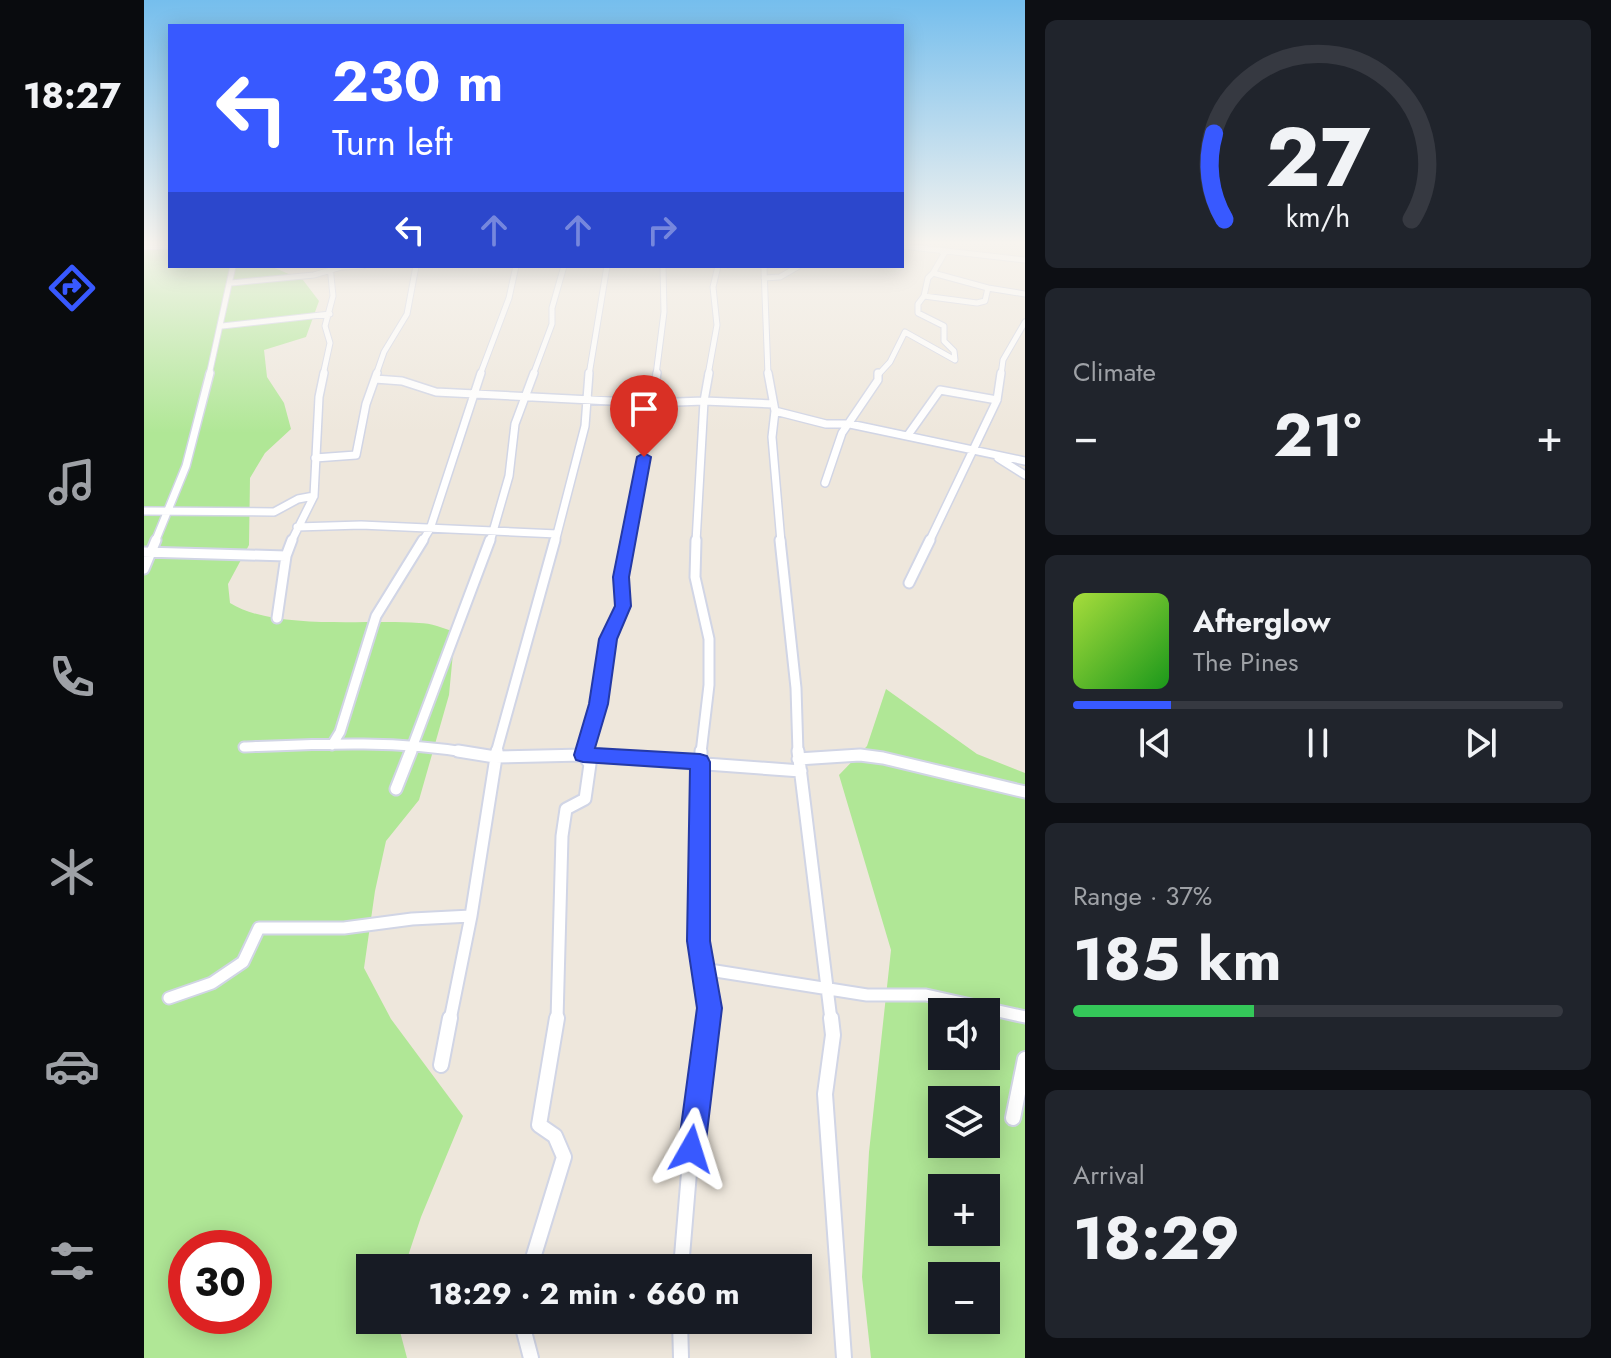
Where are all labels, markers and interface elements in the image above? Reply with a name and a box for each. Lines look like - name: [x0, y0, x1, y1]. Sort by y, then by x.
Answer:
- text: 230 m: [332, 41, 503, 122]
- icon: left: [200, 56, 304, 160]
- text: 18:27: [23, 69, 121, 121]
- text: 27: [1266, 96, 1370, 216]
- text: Turn left: [332, 116, 453, 168]
- text: km/h: [1286, 196, 1350, 238]
- icon: left: [388, 208, 432, 252]
- icon: ahead: [472, 208, 516, 252]
- icon: ahead: [556, 208, 600, 252]
- icon: right: [640, 208, 684, 252]
- icon: directions: [44, 260, 100, 316]
- text: Climate: [1073, 353, 1156, 391]
- pin: [610, 375, 678, 457]
- icon: arrive: [622, 387, 666, 431]
- text: 21°: [1274, 392, 1361, 479]
- text: −: [1073, 404, 1099, 468]
- text: +: [1536, 404, 1563, 468]
- icon: music: [44, 454, 100, 510]
- text: Afterglow: [1193, 600, 1330, 643]
- text: The Pines: [1193, 643, 1298, 681]
- icon: phone: [44, 649, 100, 705]
- icon: previous: [1133, 721, 1177, 765]
- icon: pause: [1296, 721, 1340, 765]
- icon: next: [1459, 721, 1503, 765]
- icon: climate: [44, 844, 100, 900]
- text: Range · 37%: [1073, 877, 1212, 915]
- text: 185 km: [1073, 916, 1282, 1003]
- map controls: [928, 998, 1000, 1334]
- button: sound: [928, 998, 1000, 1070]
- icon: car: [44, 1038, 100, 1094]
- button: layers: [928, 1086, 1000, 1158]
- position arrow: [649, 1107, 733, 1191]
- text: Arrival: [1073, 1156, 1145, 1194]
- button: +: [928, 1174, 1000, 1246]
- text: 18:29: [1073, 1195, 1240, 1282]
- speed limit sign: 30: [168, 1230, 272, 1334]
- icon: filters: [44, 1233, 100, 1289]
- button: −: [928, 1262, 1000, 1334]
- text: 18:29 · 2 min · 660 m: [428, 1272, 740, 1315]

